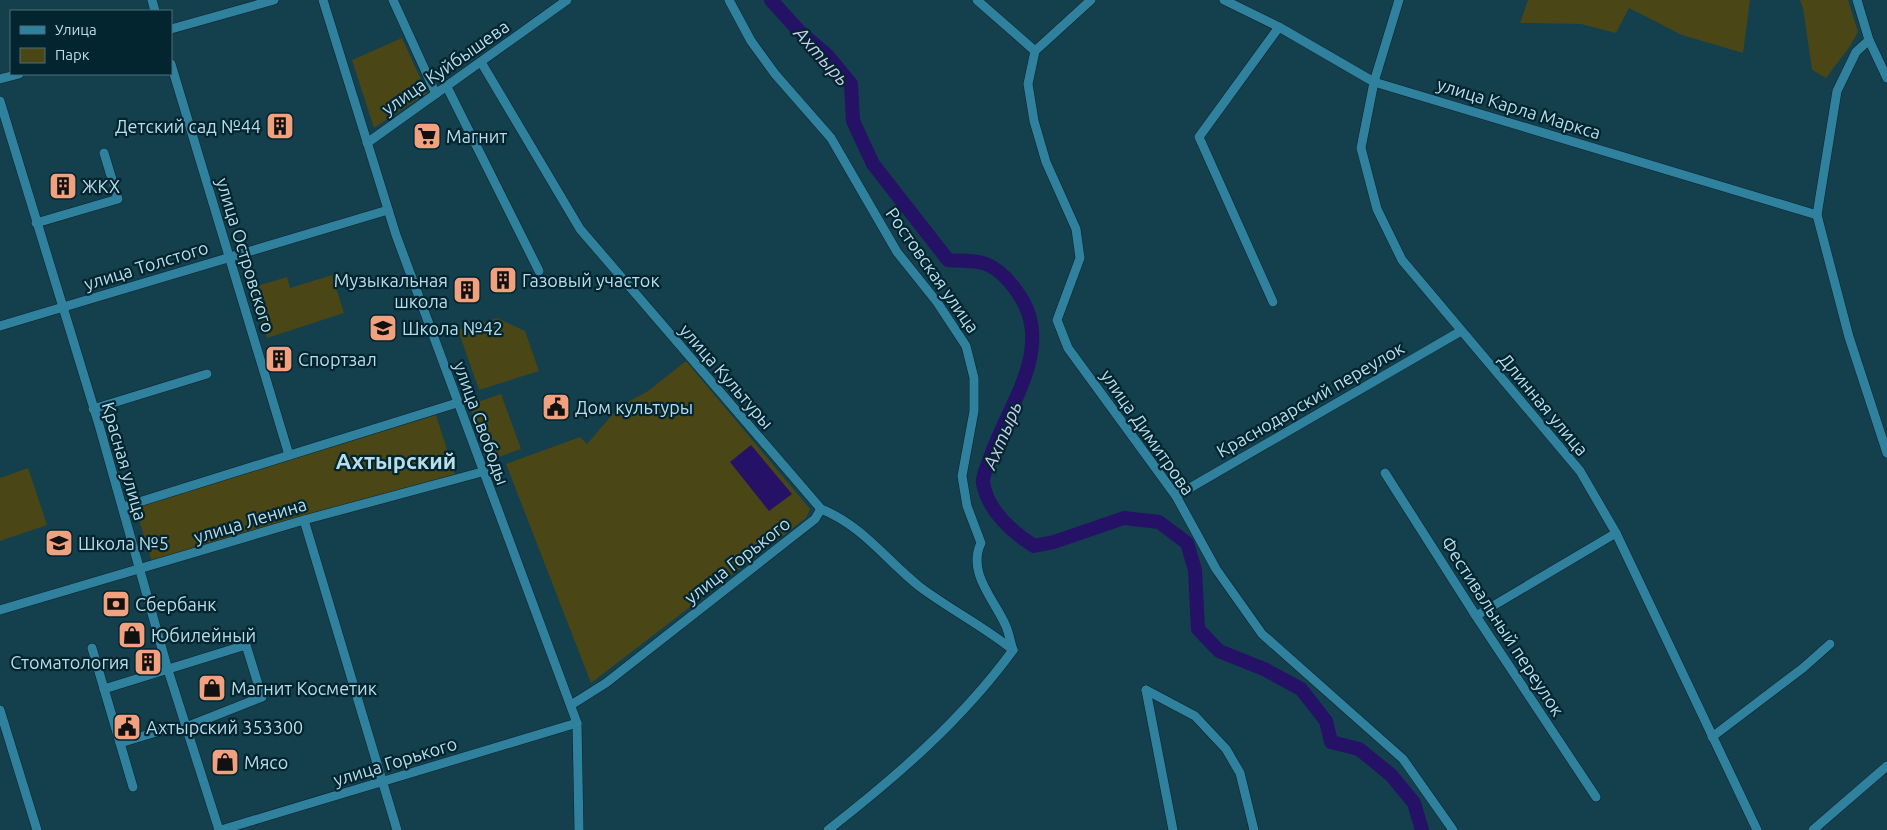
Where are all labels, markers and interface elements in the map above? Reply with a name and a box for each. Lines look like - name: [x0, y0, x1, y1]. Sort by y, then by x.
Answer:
- legend: [10, 10, 172, 75]
- street label: улица Куйбышева: [378, 16, 512, 118]
- text: Улица: [55, 21, 97, 38]
- water label: Ахтырь: [789, 21, 854, 90]
- text: Парк: [55, 46, 90, 63]
- street label: улица Карла Маркса: [1435, 74, 1603, 142]
- building icon: Детский сад №44: [265, 111, 295, 141]
- place label: Детский сад №44: [115, 116, 261, 136]
- supermarket icon: Магнит: [412, 121, 442, 151]
- place label: Магнит: [446, 126, 507, 146]
- building icon: ЖКХ: [48, 171, 78, 201]
- street label: улица Островского: [213, 175, 279, 335]
- place label: ЖКХ: [82, 176, 120, 196]
- street label: Ростовская улица: [882, 204, 984, 336]
- street label: улица Толстого: [82, 237, 210, 293]
- building icon: Газовый участок: [488, 265, 518, 295]
- place label: Музыкальная школа: [334, 270, 448, 311]
- place label: Газовый участок: [522, 270, 660, 290]
- building icon: Музыкальная школа: [452, 275, 482, 305]
- school or university icon: Школа №42: [368, 313, 398, 343]
- place label: Школа №42: [402, 318, 503, 338]
- street label: улица Культуры: [676, 320, 778, 432]
- street label: Краснодарский переулок: [1213, 337, 1407, 461]
- building icon: Спортзал: [264, 344, 294, 374]
- place label: Спортзал: [298, 349, 377, 369]
- street label: Длинная улица: [1495, 349, 1593, 459]
- street label: улица Свободы: [450, 359, 514, 487]
- street label: улица Димитрова: [1097, 365, 1199, 499]
- public building icon: Дом культуры: [541, 392, 571, 422]
- place label: Дом культуры: [575, 397, 693, 417]
- water label: Ахтырь: [978, 398, 1026, 473]
- street label: Красная улица: [99, 400, 151, 522]
- district label: Ахтырский: [336, 448, 456, 473]
- street label: улица Ленина: [191, 493, 309, 547]
- street label: улица Горького: [680, 513, 794, 607]
- school or university icon: Школа №5: [44, 528, 74, 558]
- place label: Школа №5: [78, 533, 169, 553]
- street label: Фестивальный переулок: [1437, 533, 1569, 719]
- bank icon: Сбербанк: [101, 589, 131, 619]
- place label: Сбербанк: [135, 594, 217, 614]
- shop icon: Юбилейный: [117, 620, 147, 650]
- place label: Юбилейный: [151, 625, 256, 645]
- building icon: Стоматология: [133, 647, 163, 677]
- place label: Стоматология: [10, 652, 129, 672]
- shop icon: Магнит Косметик: [197, 673, 227, 703]
- place label: Магнит Косметик: [231, 678, 377, 698]
- public building icon: Ахтырский 353300: [112, 712, 142, 742]
- place label: Ахтырский 353300: [146, 717, 303, 737]
- street label: улица Горького: [331, 733, 459, 789]
- shop icon: Мясо: [210, 747, 240, 777]
- place label: Мясо: [244, 752, 288, 772]

